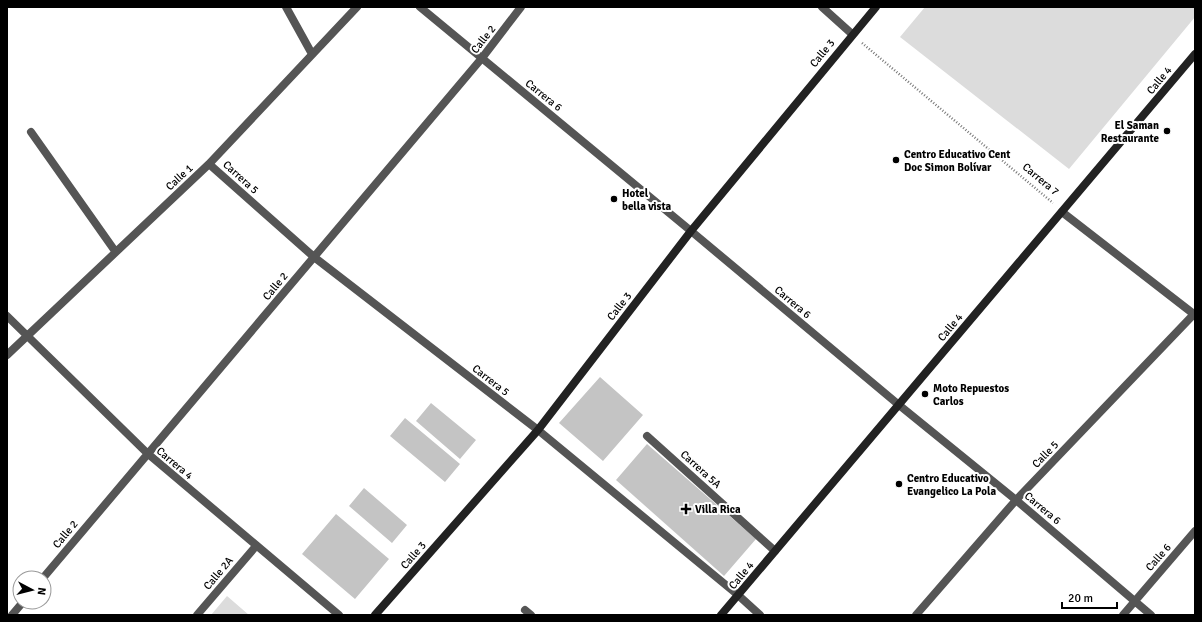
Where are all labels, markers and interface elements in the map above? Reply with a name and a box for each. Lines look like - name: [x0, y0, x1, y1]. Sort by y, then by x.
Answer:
- street label: Calle 2: [468, 23, 498, 56]
- street label: Calle 3: [807, 37, 838, 70]
- street label: Calle 4: [1144, 64, 1175, 97]
- street label: Carrera 6: [523, 77, 565, 114]
- place label: El Saman Restaurante: [1101, 119, 1160, 145]
- marker: El Saman Restaurante: [1162, 126, 1172, 136]
- place label: Centro Educativo Cent Doc Simon Bolívar: [904, 148, 1010, 174]
- marker: Centro Educativo Cent Doc Simon Bolívar: [891, 155, 901, 165]
- street label: Carrera 5: [220, 158, 261, 197]
- street label: Carrera 7: [1020, 160, 1062, 198]
- street label: Calle 1: [163, 162, 196, 193]
- place label: Hotel bella vista: [622, 187, 672, 213]
- marker: Hotel bella vista: [609, 194, 619, 204]
- street label: Calle 2: [260, 270, 291, 303]
- street label: Carrera 6: [772, 283, 814, 321]
- street label: Calle 3: [604, 290, 634, 323]
- street label: Calle 4: [935, 311, 966, 344]
- street label: Carrera 5: [470, 362, 512, 399]
- place label: Moto Repuestos Carlos: [933, 382, 1009, 408]
- marker: Moto Repuestos Carlos: [920, 389, 930, 399]
- street label: Calle 5: [1029, 438, 1061, 470]
- street label: Carrera 4: [154, 444, 196, 482]
- street label: Carrera 5A: [678, 448, 724, 491]
- place label: Centro Educativo Evangelico La Pola: [907, 472, 997, 498]
- marker: Centro Educativo Evangelico La Pola: [894, 479, 904, 489]
- street label: Carrera 6: [1022, 489, 1064, 527]
- marker: Villa Rica: [680, 503, 692, 515]
- place label: Villa Rica: [695, 503, 741, 516]
- street label: Calle 2: [50, 518, 81, 551]
- street label: Calle 3: [398, 539, 429, 572]
- street label: Calle 6: [1143, 541, 1174, 574]
- street label: Calle 2A: [201, 554, 236, 592]
- street label: Calle 4: [726, 559, 757, 592]
- north arrow: [12, 570, 52, 610]
- scale bar: [1062, 584, 1117, 610]
- text: N: [35, 587, 48, 596]
- text: 20 m: [1068, 591, 1093, 606]

